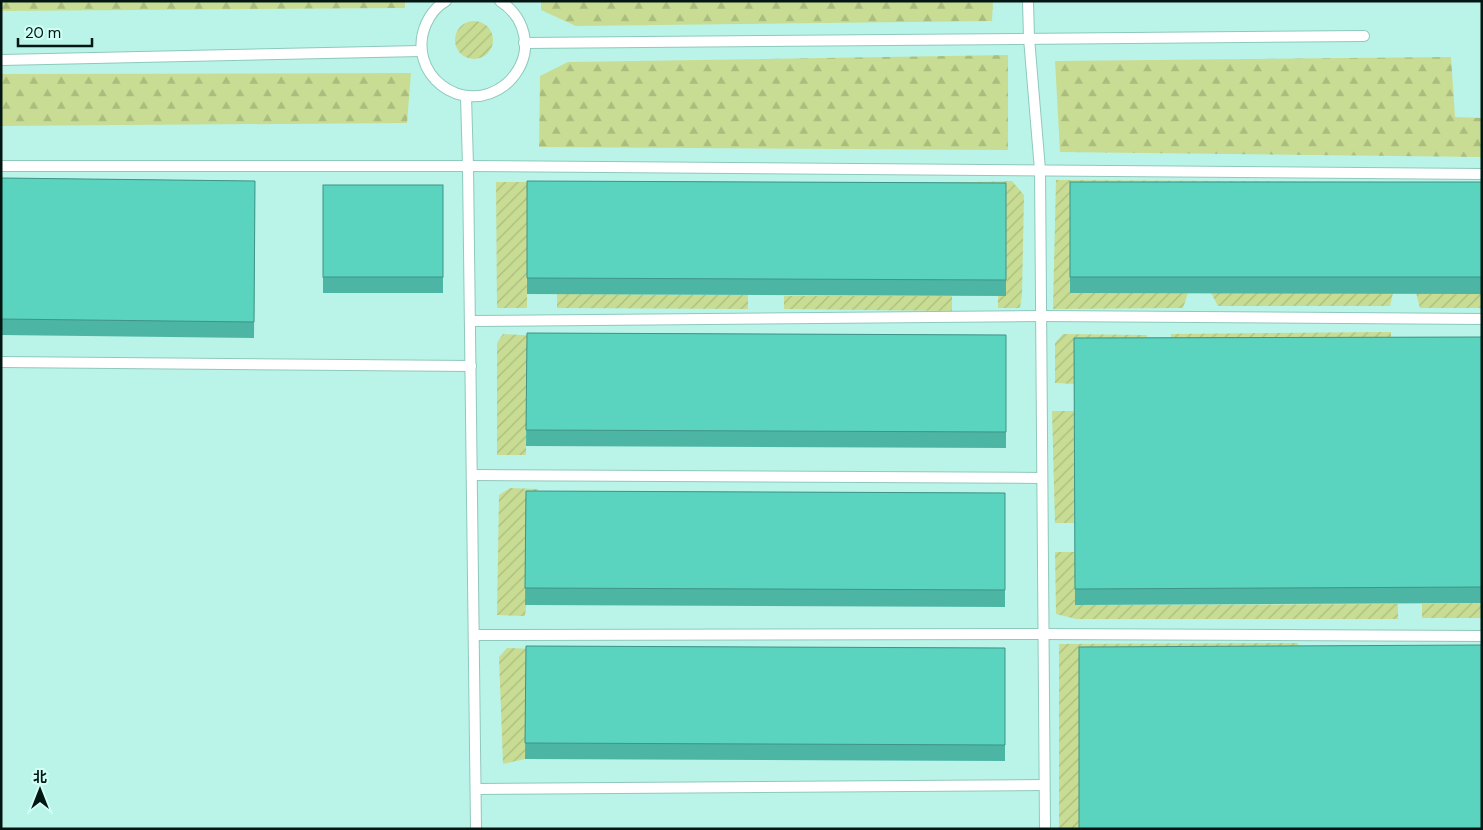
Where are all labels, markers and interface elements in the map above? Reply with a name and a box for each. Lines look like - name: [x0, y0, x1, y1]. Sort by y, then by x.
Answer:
- scale bar: [18, 15, 91, 47]
- text: 20 m: [25, 23, 61, 43]
- north arrow: [15, 765, 65, 815]
- text: 北: [33, 768, 47, 786]

